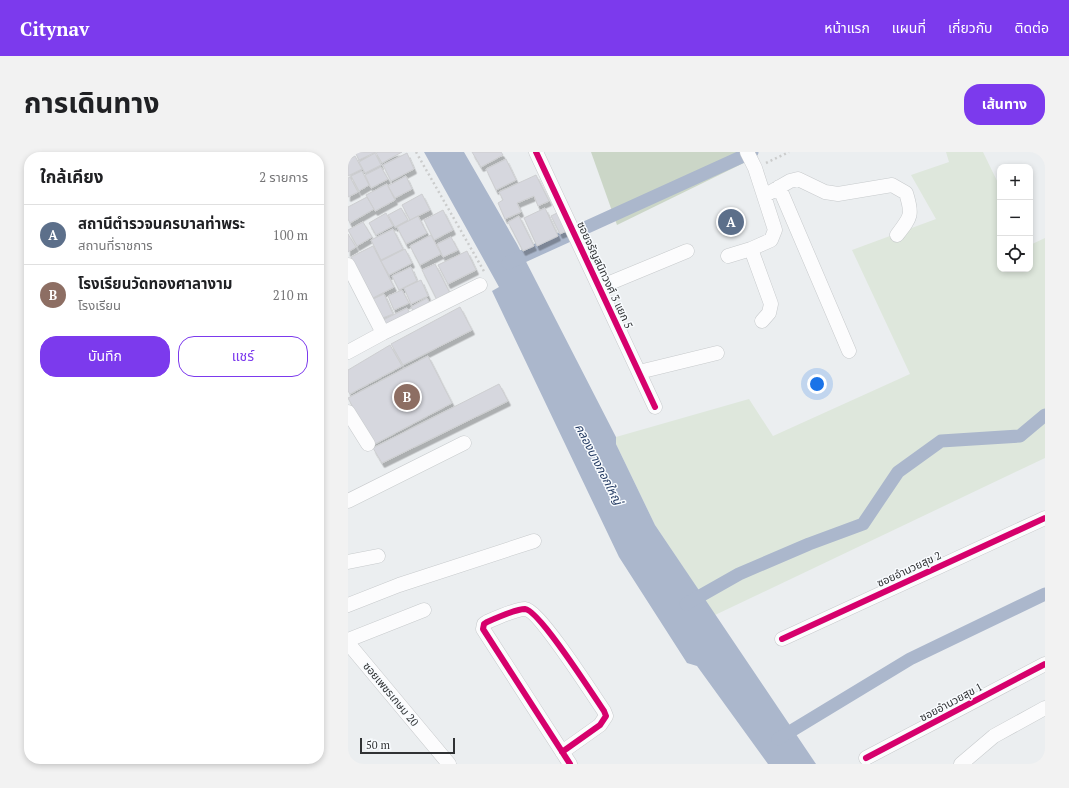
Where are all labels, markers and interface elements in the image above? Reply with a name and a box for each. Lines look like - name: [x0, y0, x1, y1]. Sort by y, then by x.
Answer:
- text: Citynav: [20, 16, 89, 41]
- text: หน้าแรก: [824, 18, 870, 37]
- text: แผนที่: [892, 18, 926, 37]
- text: เกี่ยวกับ: [948, 18, 993, 37]
- text: ติดต่อ: [1015, 18, 1049, 37]
- text: การเดินทาง: [24, 84, 159, 121]
- button: เส้นทาง: [964, 84, 1045, 125]
- map controls: [997, 164, 1033, 272]
- button: +: [997, 164, 1033, 200]
- text: ใกล้เคียง: [40, 165, 103, 188]
- text: 2 รายการ: [259, 168, 308, 186]
- button: −: [997, 200, 1033, 236]
- pin: A: [718, 207, 744, 237]
- text: สถานีตำรวจนครบาลท่าพระ: [78, 213, 245, 233]
- street label: ซอยจรัญสนิทวงศ์ 3 แยก 5: [574, 219, 636, 331]
- text: A: [48, 226, 58, 244]
- text: 100 m: [273, 226, 308, 244]
- text: สถานที่ราชการ: [78, 236, 153, 254]
- button: locate: [997, 236, 1033, 272]
- text: โรงเรียนวัดทองศาลางาม: [78, 273, 232, 293]
- text: B: [49, 286, 57, 304]
- text: 210 m: [273, 286, 308, 304]
- text: โรงเรียน: [78, 296, 121, 314]
- button: บันทึก: [40, 336, 170, 377]
- button: แชร์: [178, 336, 308, 377]
- your location: [807, 374, 827, 394]
- pin: B: [394, 382, 420, 412]
- water label: คลองบางกอกใหญ่: [572, 421, 627, 509]
- street label: ซอยอำนวยสุข 2: [875, 548, 943, 590]
- street label: ซอยเพชรเกษม 20: [360, 659, 422, 729]
- street label: ซอยอำนวยสุข 1: [917, 680, 985, 724]
- scale bar: [360, 736, 455, 755]
- text: 50 m: [366, 738, 390, 752]

